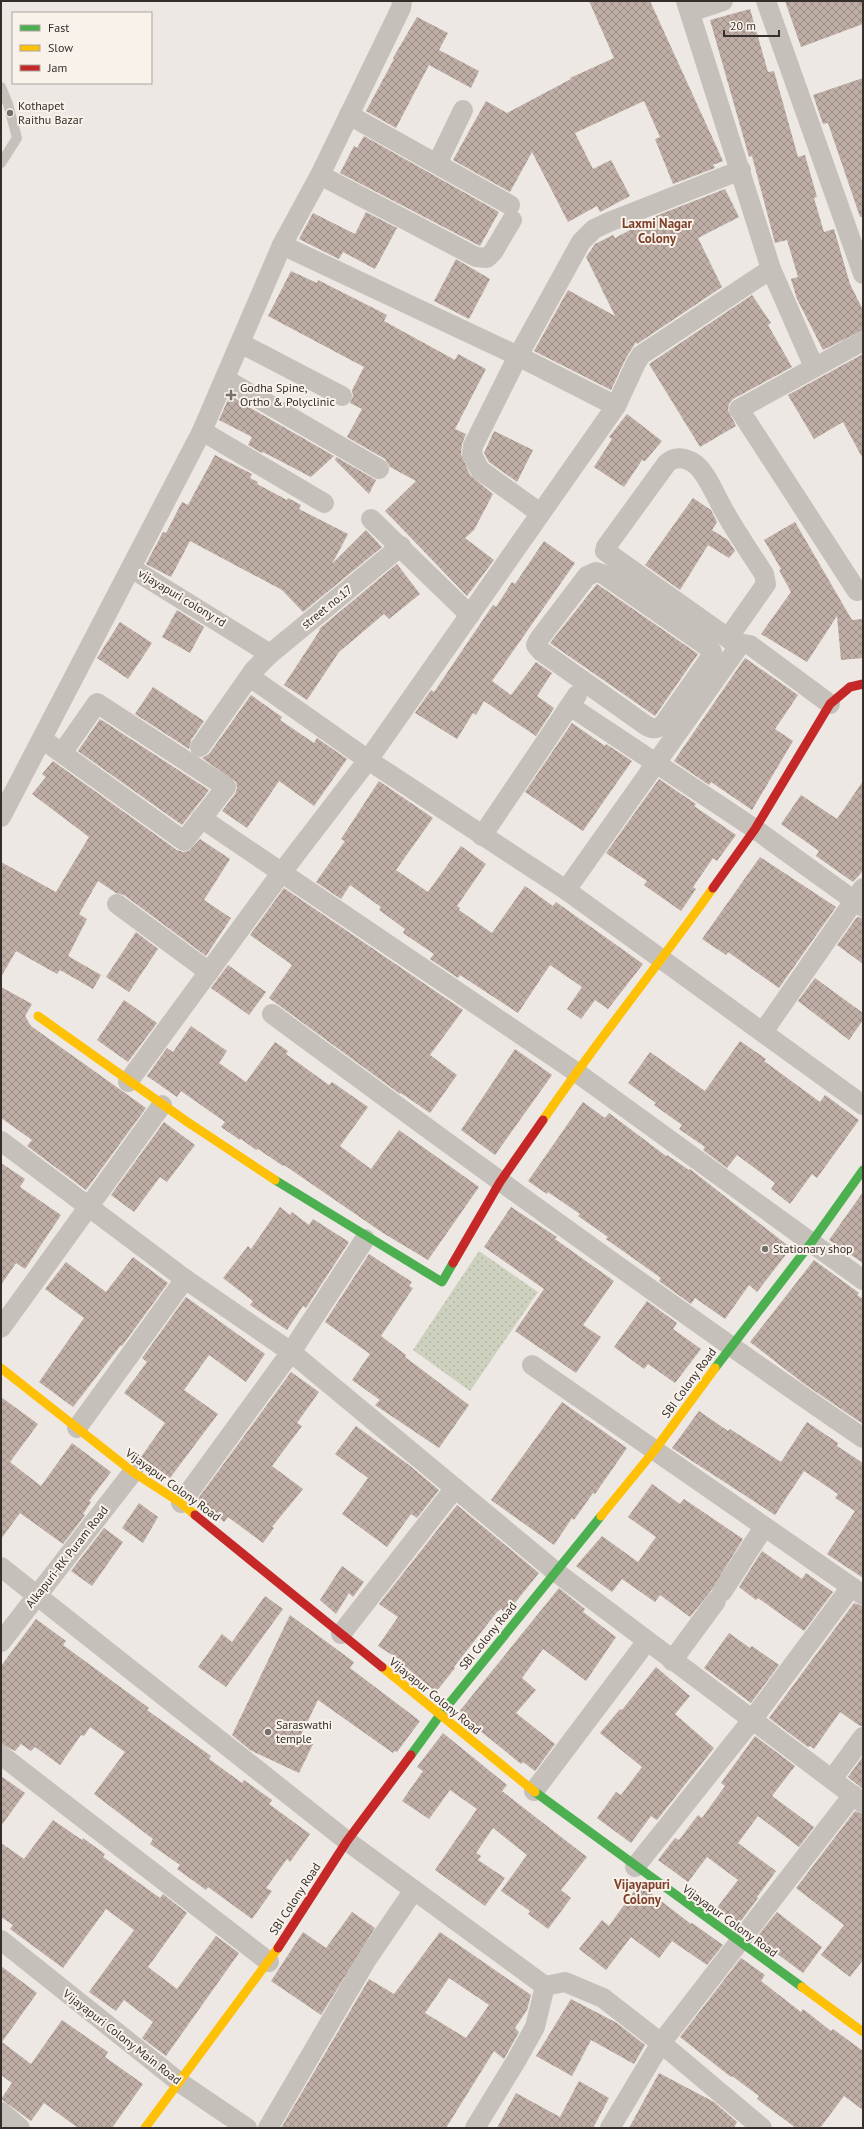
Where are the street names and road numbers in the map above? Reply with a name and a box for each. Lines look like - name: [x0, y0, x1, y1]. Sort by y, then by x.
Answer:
- street label: vijayapuri colony rd: [135, 565, 229, 630]
- street label: street no.17: [298, 582, 355, 632]
- street label: SBI Colony Road: [658, 1345, 719, 1421]
- street label: Vijayapur Colony Road: [122, 1444, 224, 1524]
- street label: Alkapuri-RK Puram Road: [22, 1503, 111, 1611]
- street label: SBI Colony Road: [456, 1599, 520, 1673]
- street label: Vijayapur Colony Road: [385, 1653, 484, 1737]
- street label: SBI Colony Road: [266, 1860, 324, 1938]
- street label: Vijayapur Colony Road: [679, 1880, 781, 1960]
- street label: Vijayapuri Colony Main Road: [59, 1985, 184, 2087]

